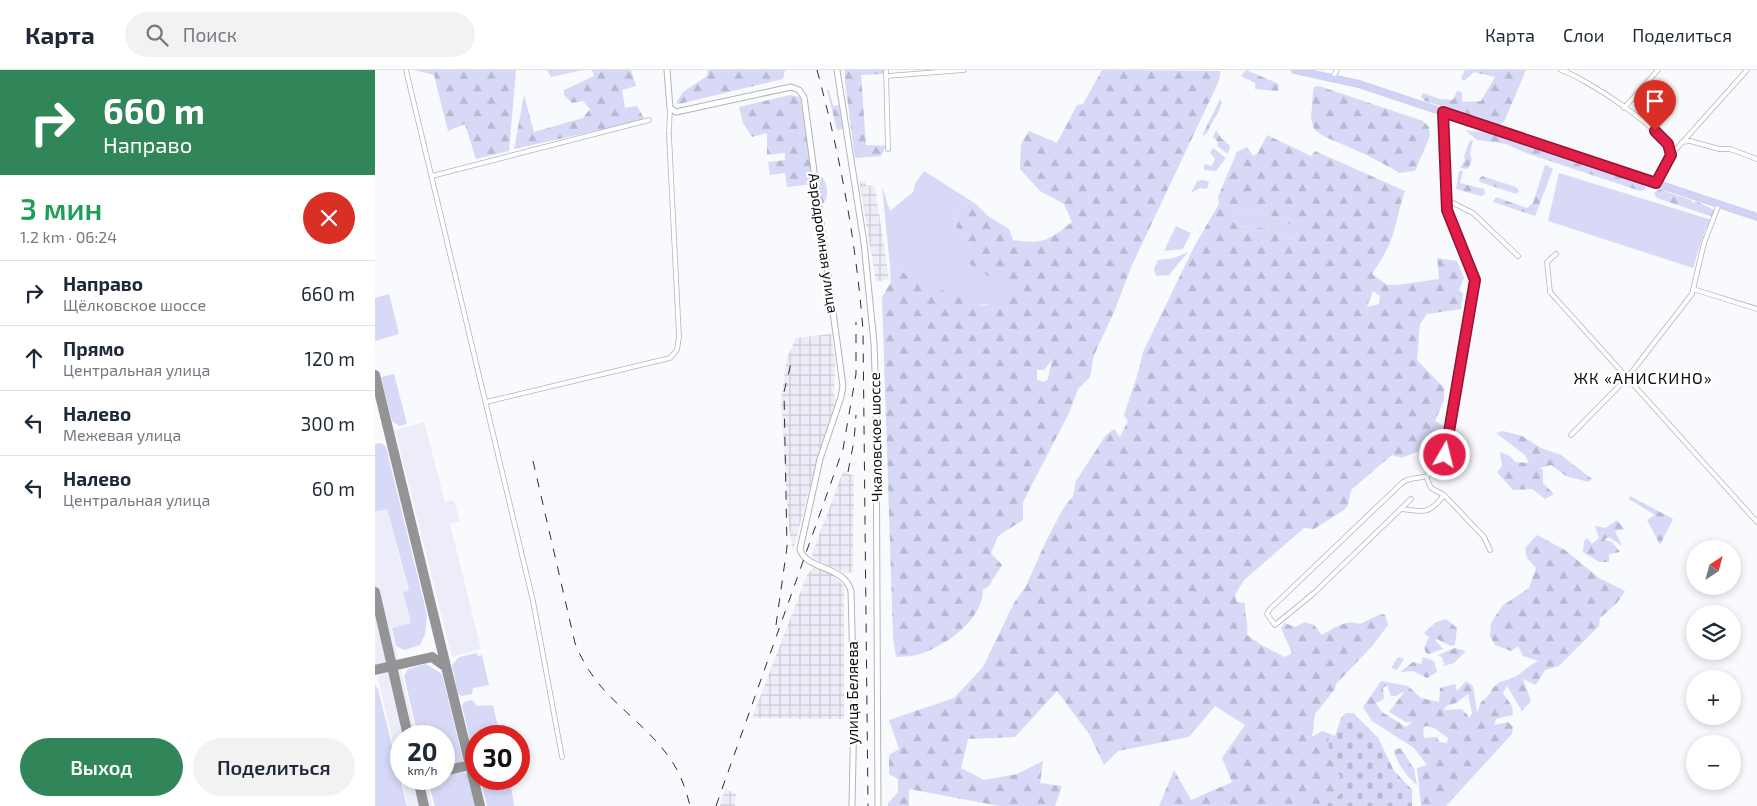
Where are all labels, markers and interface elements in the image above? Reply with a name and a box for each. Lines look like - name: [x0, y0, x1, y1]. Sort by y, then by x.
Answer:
- search box: [125, 12, 475, 57]
- text: Карта: [25, 20, 95, 49]
- icon: search: [143, 21, 171, 49]
- text: Поиск: [183, 23, 237, 46]
- text: Карта: [1485, 24, 1535, 46]
- text: Слои: [1563, 24, 1604, 46]
- text: Поделиться: [1632, 24, 1732, 46]
- pin: [1634, 80, 1676, 131]
- icon: arrive: [1641, 87, 1669, 115]
- text: 660 m: [103, 89, 205, 131]
- icon: right: [20, 90, 85, 155]
- text: Направо: [103, 131, 192, 157]
- street label: Аэродромная улица: [804, 172, 843, 315]
- text: 3 мин: [20, 190, 102, 226]
- button: close: [303, 192, 355, 244]
- text: 1.2 km · 06:24: [20, 227, 117, 246]
- text: Направо: [63, 272, 143, 295]
- icon: right: [20, 279, 48, 307]
- text: 660 m: [301, 282, 355, 305]
- text: Щёлковское шоссе: [63, 295, 206, 314]
- text: Прямо: [63, 337, 125, 360]
- icon: ahead: [20, 344, 48, 372]
- text: 120 m: [304, 347, 355, 370]
- text: Центральная улица: [63, 360, 210, 379]
- district label: ЖК «АНИСКИНО»: [1573, 368, 1713, 387]
- street label: Чкаловское шоссе: [865, 372, 885, 502]
- text: Налево: [63, 402, 131, 425]
- icon: left: [20, 409, 48, 437]
- text: 300 m: [301, 412, 355, 435]
- text: Межевая улица: [63, 425, 181, 444]
- position arrow: [1418, 428, 1470, 480]
- text: Налево: [63, 467, 131, 490]
- icon: left: [20, 474, 48, 502]
- text: 60 m: [312, 477, 355, 500]
- text: Центральная улица: [63, 490, 210, 509]
- north arrow: [1686, 540, 1741, 595]
- map controls: [1686, 540, 1741, 790]
- button: layers: [1686, 605, 1741, 660]
- street label: улица Беляева: [843, 641, 862, 745]
- button: +: [1686, 670, 1741, 725]
- speed limit sign: 30: [465, 725, 530, 790]
- button: −: [1686, 735, 1741, 790]
- text: 20: [407, 736, 438, 766]
- button: Выход: [20, 738, 183, 796]
- button: Поделиться: [193, 738, 355, 796]
- text: km/h: [408, 763, 437, 777]

